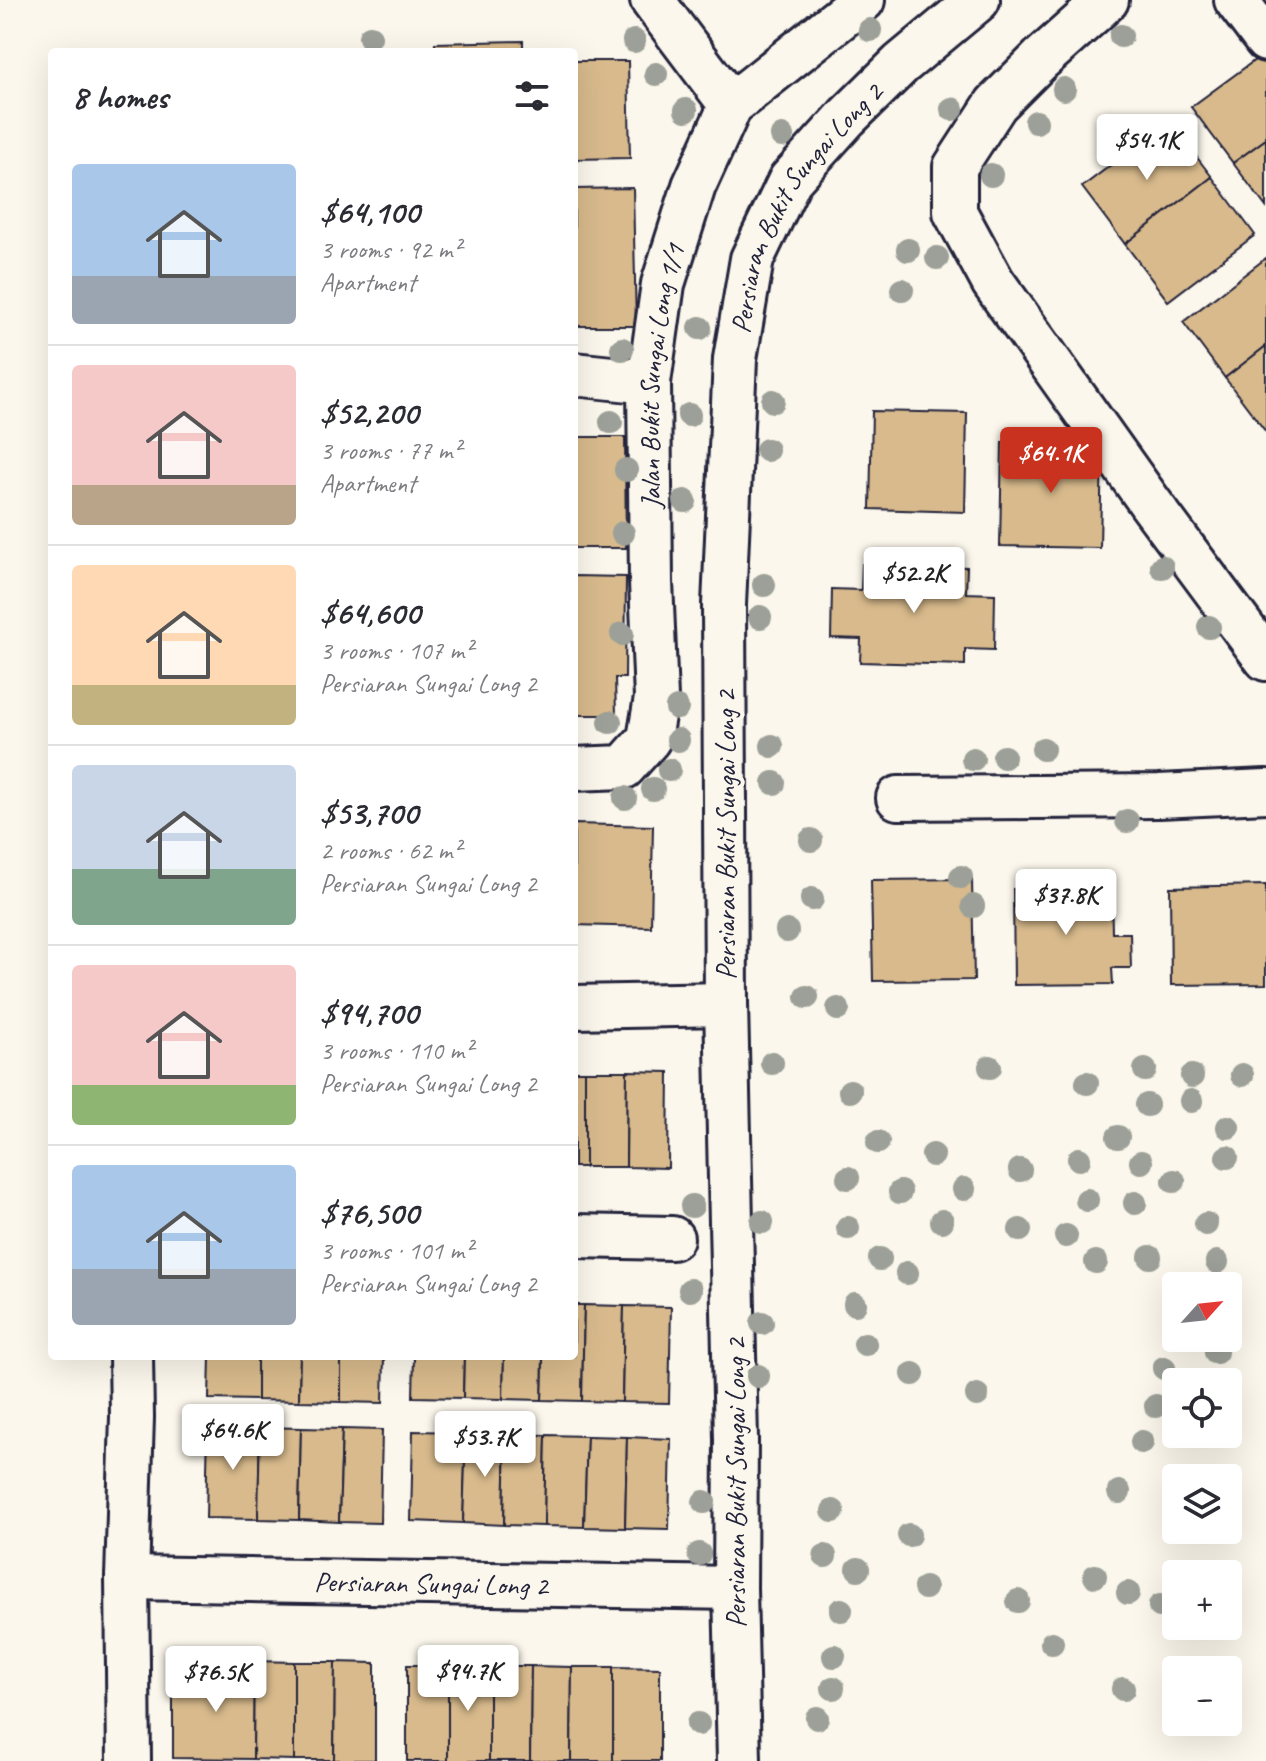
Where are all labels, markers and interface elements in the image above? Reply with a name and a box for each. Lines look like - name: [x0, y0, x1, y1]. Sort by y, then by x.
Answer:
- street label: Persiaran Bukit Sungai Long 2: [723, 73, 892, 336]
- icon: filters: [510, 74, 554, 118]
- text: 8 homes: [72, 75, 168, 118]
- pin: $54.1K: [1082, 114, 1212, 182]
- text: $54.1K: [1115, 123, 1179, 156]
- text: $64,100: [320, 190, 419, 233]
- icon: home: [136, 196, 232, 292]
- text: 3 rooms · 92 m²: [320, 233, 461, 266]
- street label: Jalan Bukit Sungai Long 1/1: [632, 238, 693, 511]
- text: Apartment: [320, 266, 416, 299]
- text: $52,200: [320, 391, 418, 434]
- icon: home: [136, 397, 232, 493]
- pin: $64.1K: [986, 427, 1116, 495]
- text: 3 rooms · 77 m²: [320, 434, 461, 467]
- text: $64.1K: [1018, 436, 1084, 469]
- text: Apartment: [320, 467, 416, 500]
- pin: $52.2K: [849, 547, 979, 615]
- text: $52.2K: [882, 556, 946, 589]
- text: $64,600: [320, 591, 420, 634]
- icon: home: [136, 597, 232, 693]
- text: 3 rooms · 107 m²: [320, 634, 472, 667]
- text: Persiaran Sungai Long 2: [320, 667, 537, 700]
- street label: Persiaran Bukit Sungai Long 2: [708, 688, 743, 980]
- text: $53,700: [320, 791, 418, 834]
- icon: home: [136, 797, 232, 893]
- text: 2 rooms · 62 m²: [320, 834, 461, 867]
- text: Persiaran Sungai Long 2: [320, 867, 537, 900]
- pin: $37.8K: [1001, 869, 1131, 937]
- text: $37.8K: [1033, 878, 1099, 911]
- text: $94,700: [320, 991, 418, 1034]
- icon: home: [136, 997, 232, 1093]
- text: 3 rooms · 110 m²: [320, 1034, 472, 1067]
- text: Persiaran Sungai Long 2: [320, 1067, 537, 1100]
- text: $76,500: [320, 1191, 419, 1234]
- icon: home: [136, 1197, 232, 1293]
- text: 3 rooms · 101 m²: [320, 1234, 472, 1267]
- text: Persiaran Sungai Long 2: [320, 1267, 537, 1300]
- north arrow: [1162, 1272, 1242, 1352]
- map controls: [1162, 1272, 1242, 1736]
- street label: Persiaran Bukit Sungai Long 2: [718, 1336, 753, 1628]
- button: locate: [1162, 1368, 1242, 1448]
- pin: $64.6K: [168, 1404, 298, 1472]
- pin: $53.7K: [420, 1411, 550, 1479]
- text: $64.6K: [200, 1413, 266, 1446]
- text: $53.7K: [453, 1420, 517, 1453]
- button: layers: [1162, 1464, 1242, 1544]
- button: +: [1162, 1560, 1242, 1640]
- street label: Persiaran Sungai Long 2: [314, 1564, 550, 1603]
- pin: $94.7K: [403, 1645, 533, 1713]
- pin: $76.5K: [151, 1646, 281, 1714]
- text: $94.7K: [436, 1654, 500, 1687]
- text: $76.5K: [183, 1655, 249, 1688]
- button: −: [1162, 1656, 1242, 1736]

